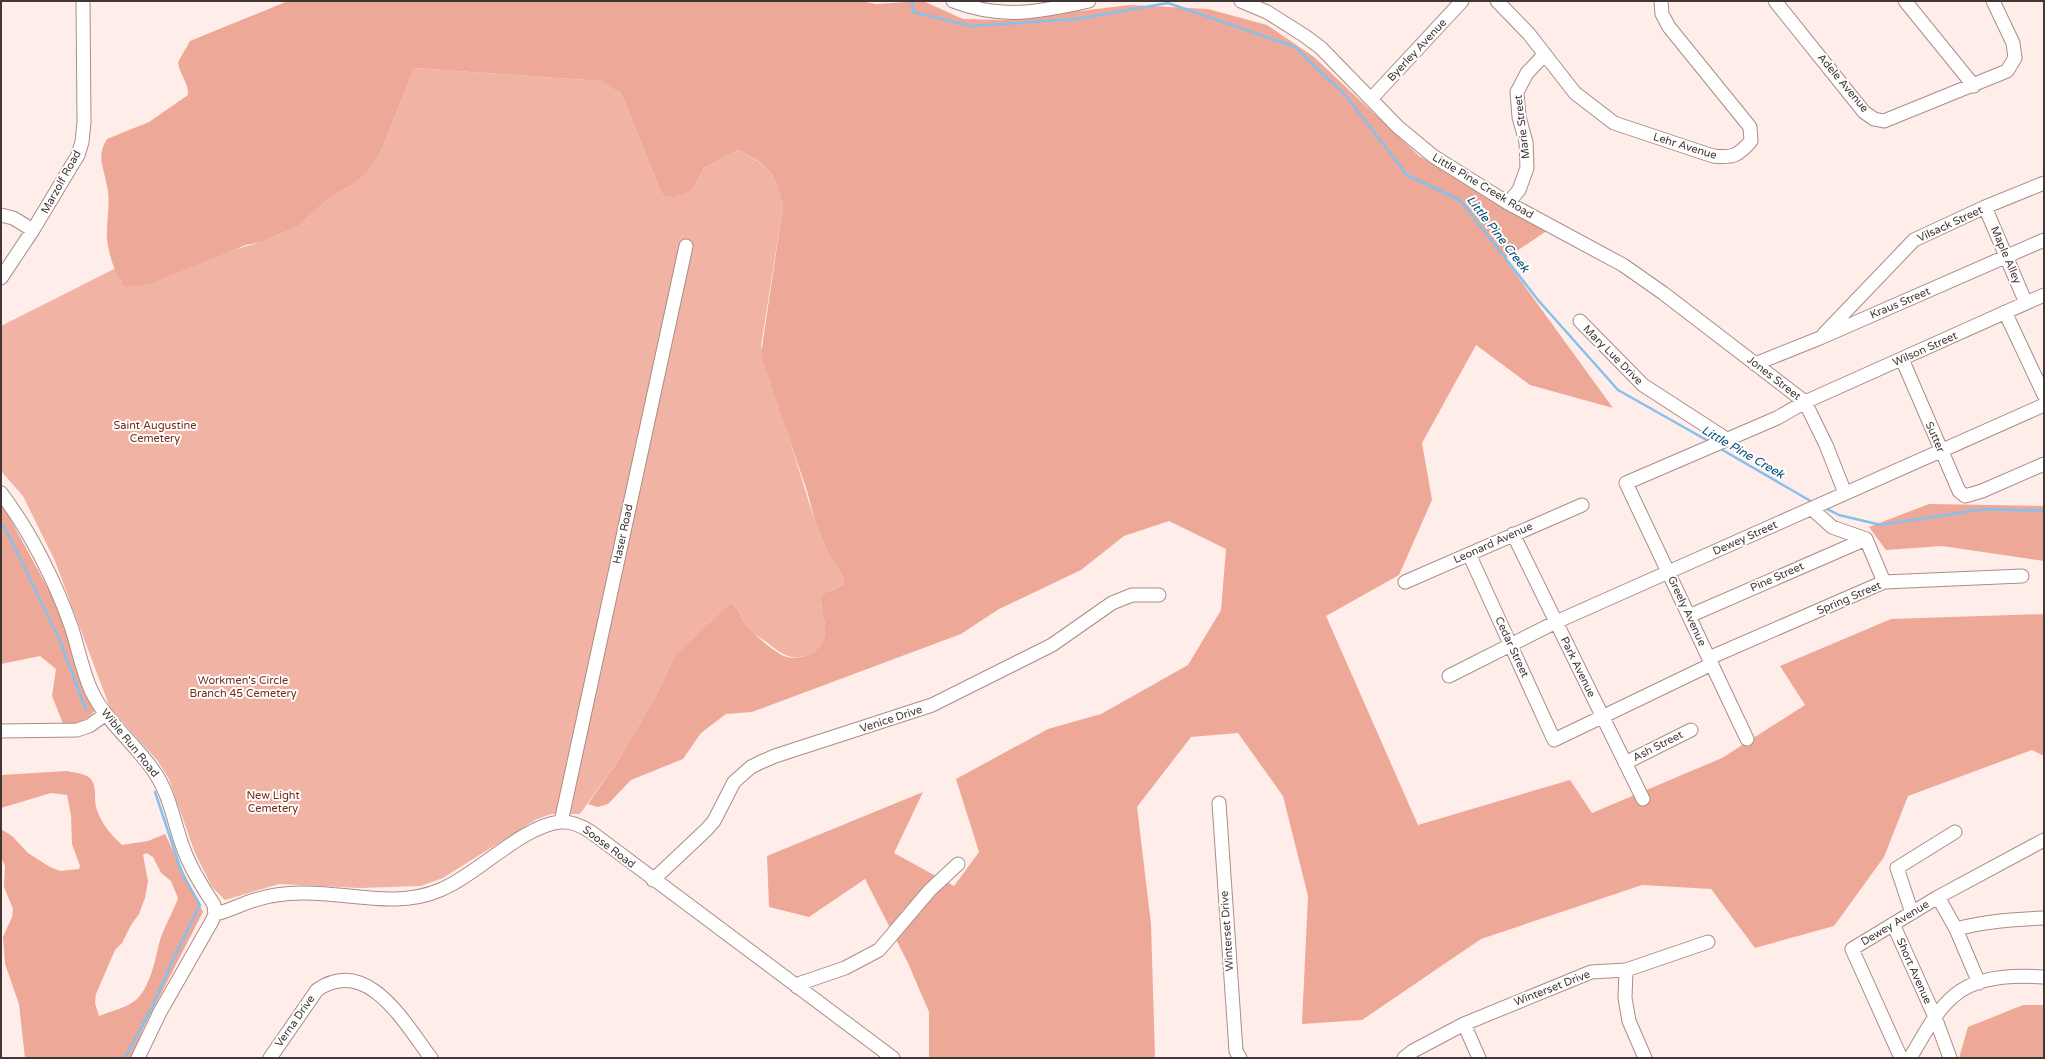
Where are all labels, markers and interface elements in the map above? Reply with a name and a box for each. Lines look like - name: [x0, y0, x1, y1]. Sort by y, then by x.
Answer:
- street label: Byerley Avenue: [1385, 16, 1449, 84]
- street label: Adele Avenue: [1815, 51, 1871, 115]
- street label: Marie Street: [1512, 94, 1532, 160]
- street label: Lehr Avenue: [1652, 130, 1718, 162]
- street label: Marzolf Road: [38, 148, 84, 216]
- street label: Little Pine Creek Road: [1430, 151, 1536, 221]
- water label: Little Pine Creek: [1464, 193, 1533, 276]
- street label: Vilsack Street: [1915, 203, 1985, 245]
- street label: Maple Alley: [1988, 224, 2024, 286]
- street label: Kraus Street: [1868, 285, 1932, 321]
- street label: Mary Lue Drive: [1580, 322, 1646, 388]
- street label: Wilson Street: [1891, 329, 1959, 369]
- street label: Jones Street: [1745, 353, 1803, 403]
- park label: Saint Augustine Cemetery: [114, 419, 196, 445]
- street label: Sutter: [1923, 420, 1948, 455]
- water label: Little Pine Creek: [1699, 423, 1788, 482]
- street label: Haser Road: [610, 503, 636, 565]
- street label: Dewey Street: [1711, 518, 1779, 558]
- street label: Leonard Avenue: [1451, 520, 1535, 566]
- street label: Pine Street: [1748, 559, 1806, 595]
- street label: Greely Avenue: [1665, 574, 1709, 648]
- street label: Spring Street: [1815, 579, 1883, 617]
- street label: Cedar Street: [1492, 615, 1532, 679]
- street label: Park Avenue: [1558, 635, 1598, 699]
- park label: Workmen's Circle Branch 45 Cemetery: [189, 674, 297, 700]
- street label: Venice Drive: [858, 703, 924, 735]
- street label: Wible Run Road: [98, 706, 162, 780]
- street label: Ash Street: [1631, 728, 1685, 764]
- park label: New Light Cemetery: [246, 789, 300, 815]
- street label: Soose Road: [580, 823, 638, 871]
- street label: Winterset Drive: [1218, 890, 1236, 972]
- street label: Dewey Avenue: [1859, 898, 1931, 948]
- street label: Short Avenue: [1894, 936, 1934, 1006]
- street label: Winterset Drive: [1512, 967, 1592, 1009]
- street label: Verna Drive: [272, 993, 318, 1049]

